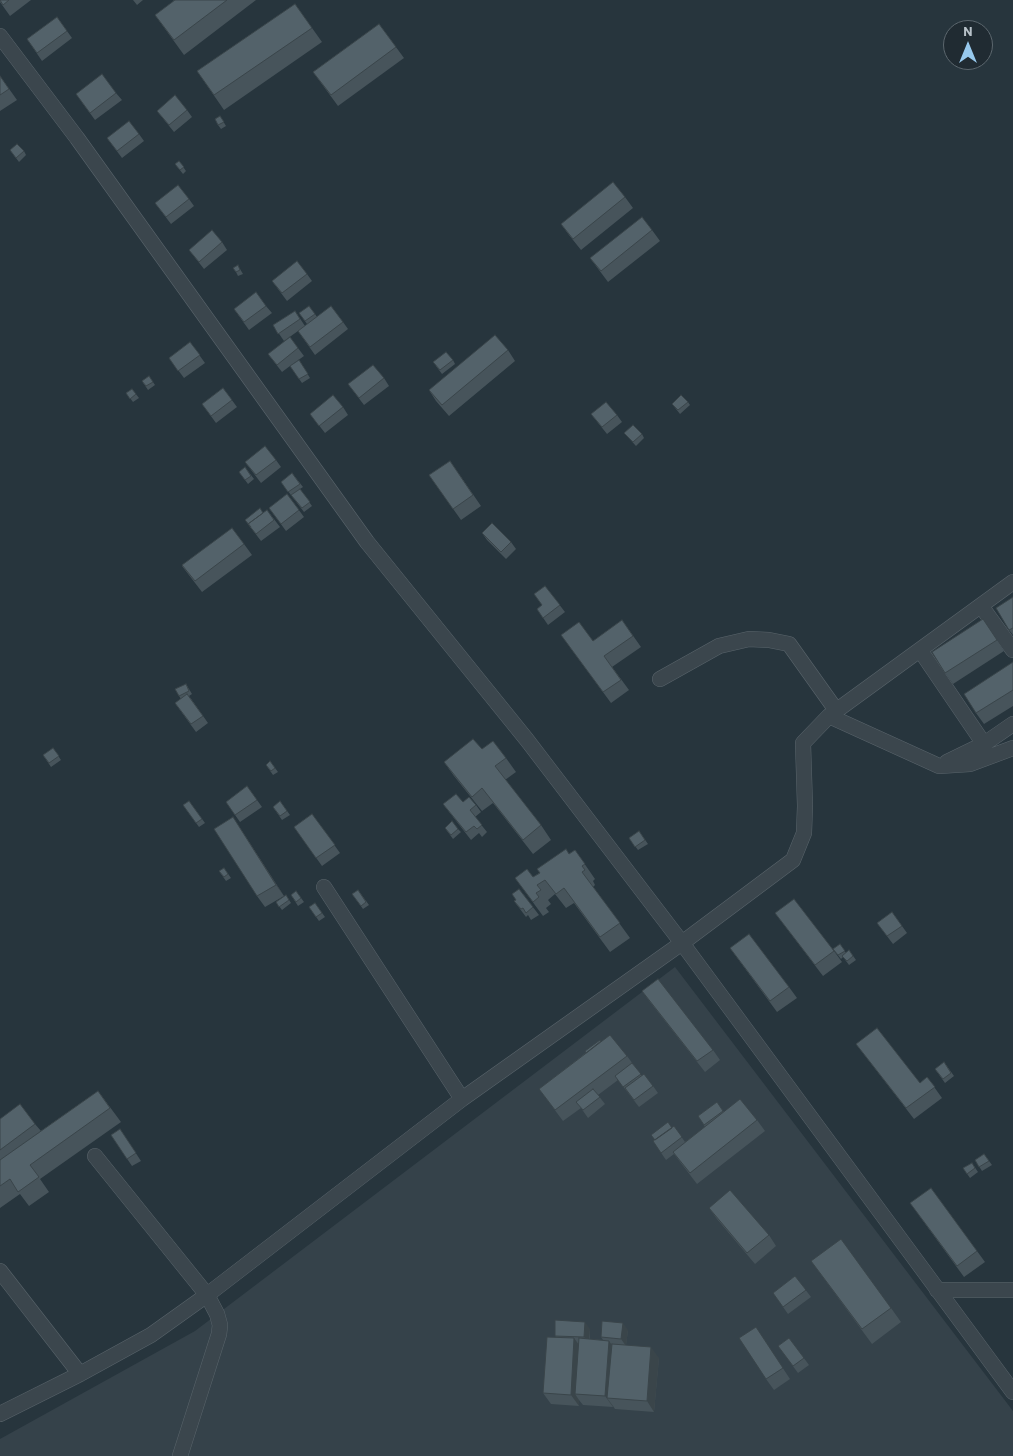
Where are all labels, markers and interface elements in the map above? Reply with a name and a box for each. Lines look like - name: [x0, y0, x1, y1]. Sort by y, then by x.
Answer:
- north arrow: [943, 20, 993, 70]
- text: N: [963, 22, 973, 39]

